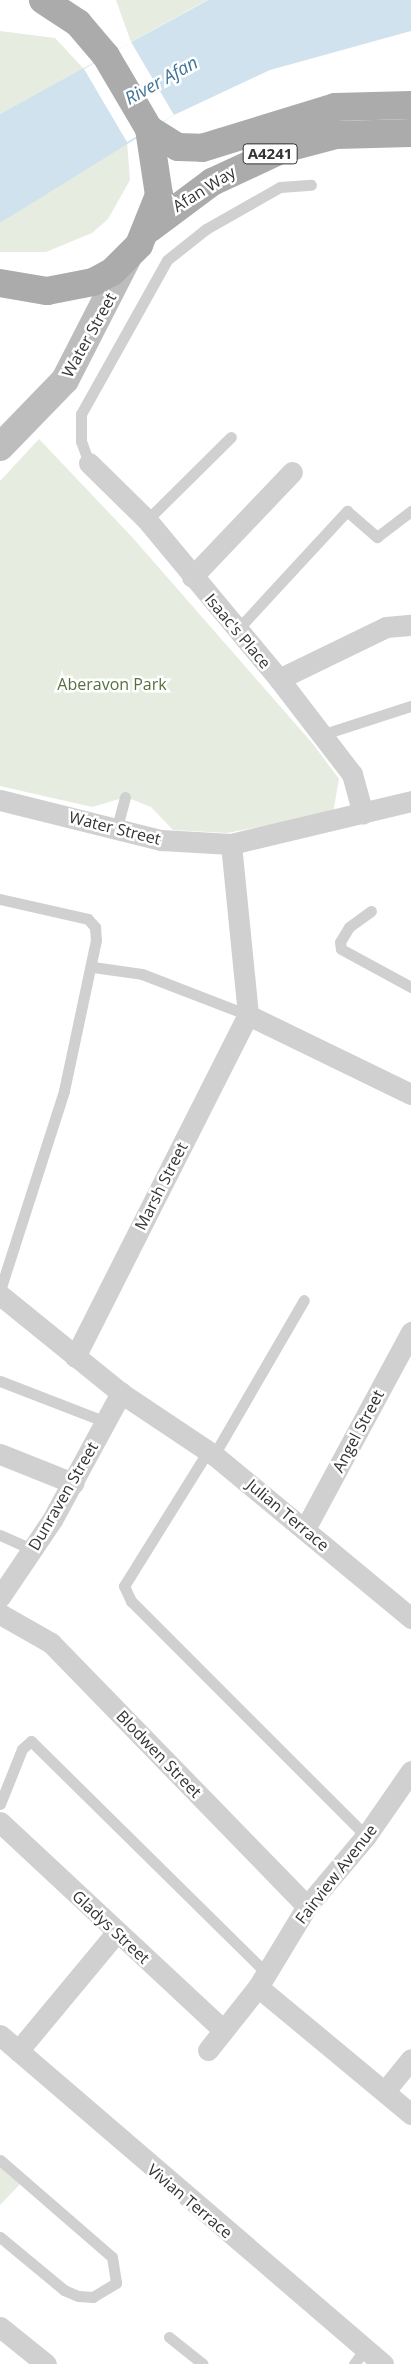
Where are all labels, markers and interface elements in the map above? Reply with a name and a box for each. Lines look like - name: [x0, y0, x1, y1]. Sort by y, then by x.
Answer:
- water label: River Afan: [121, 51, 201, 109]
- road number: A4241: [242, 142, 298, 166]
- street label: Afan Way: [169, 162, 239, 216]
- street label: Water Street: [58, 289, 120, 381]
- street label: Isaac's Place: [201, 590, 275, 672]
- park label: Aberavon Park: [57, 674, 167, 694]
- street label: Water Street: [67, 807, 163, 849]
- street label: Marsh Street: [131, 1139, 191, 1233]
- street label: Angel Street: [328, 1387, 388, 1475]
- street label: Dunraven Street: [24, 1438, 102, 1554]
- street label: Julian Terrace: [243, 1475, 333, 1555]
- street label: Blodwen Street: [113, 1706, 205, 1802]
- street label: Fairview Avenue: [291, 1820, 381, 1928]
- street label: Gladys Street: [68, 1886, 154, 1968]
- street label: Vivian Terrace: [144, 2160, 236, 2242]

